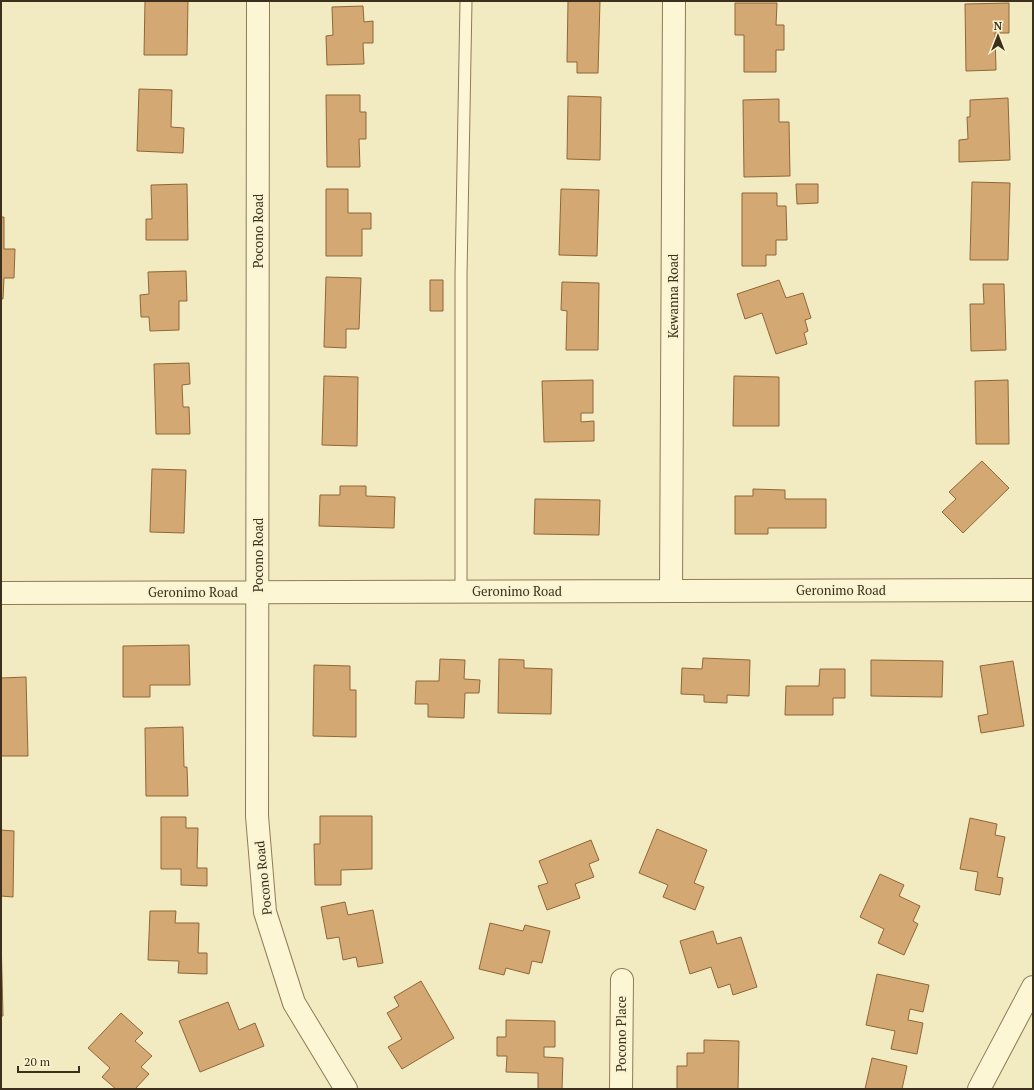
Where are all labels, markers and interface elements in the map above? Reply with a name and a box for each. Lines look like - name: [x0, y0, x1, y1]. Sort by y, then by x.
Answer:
- north arrow: [978, 16, 1018, 56]
- text: N: [994, 19, 1003, 33]
- street label: Pocono Road: [249, 194, 267, 268]
- street label: Kewanna Road: [664, 254, 682, 338]
- street label: Pocono Road: [249, 518, 267, 592]
- street label: Geronimo Road: [796, 581, 886, 599]
- street label: Geronimo Road: [472, 582, 562, 600]
- street label: Geronimo Road: [148, 583, 238, 601]
- street label: Pocono Road: [250, 840, 276, 916]
- street label: Pocono Place: [612, 996, 630, 1072]
- scale bar: [18, 1048, 79, 1074]
- text: 20 m: [24, 1054, 51, 1069]

